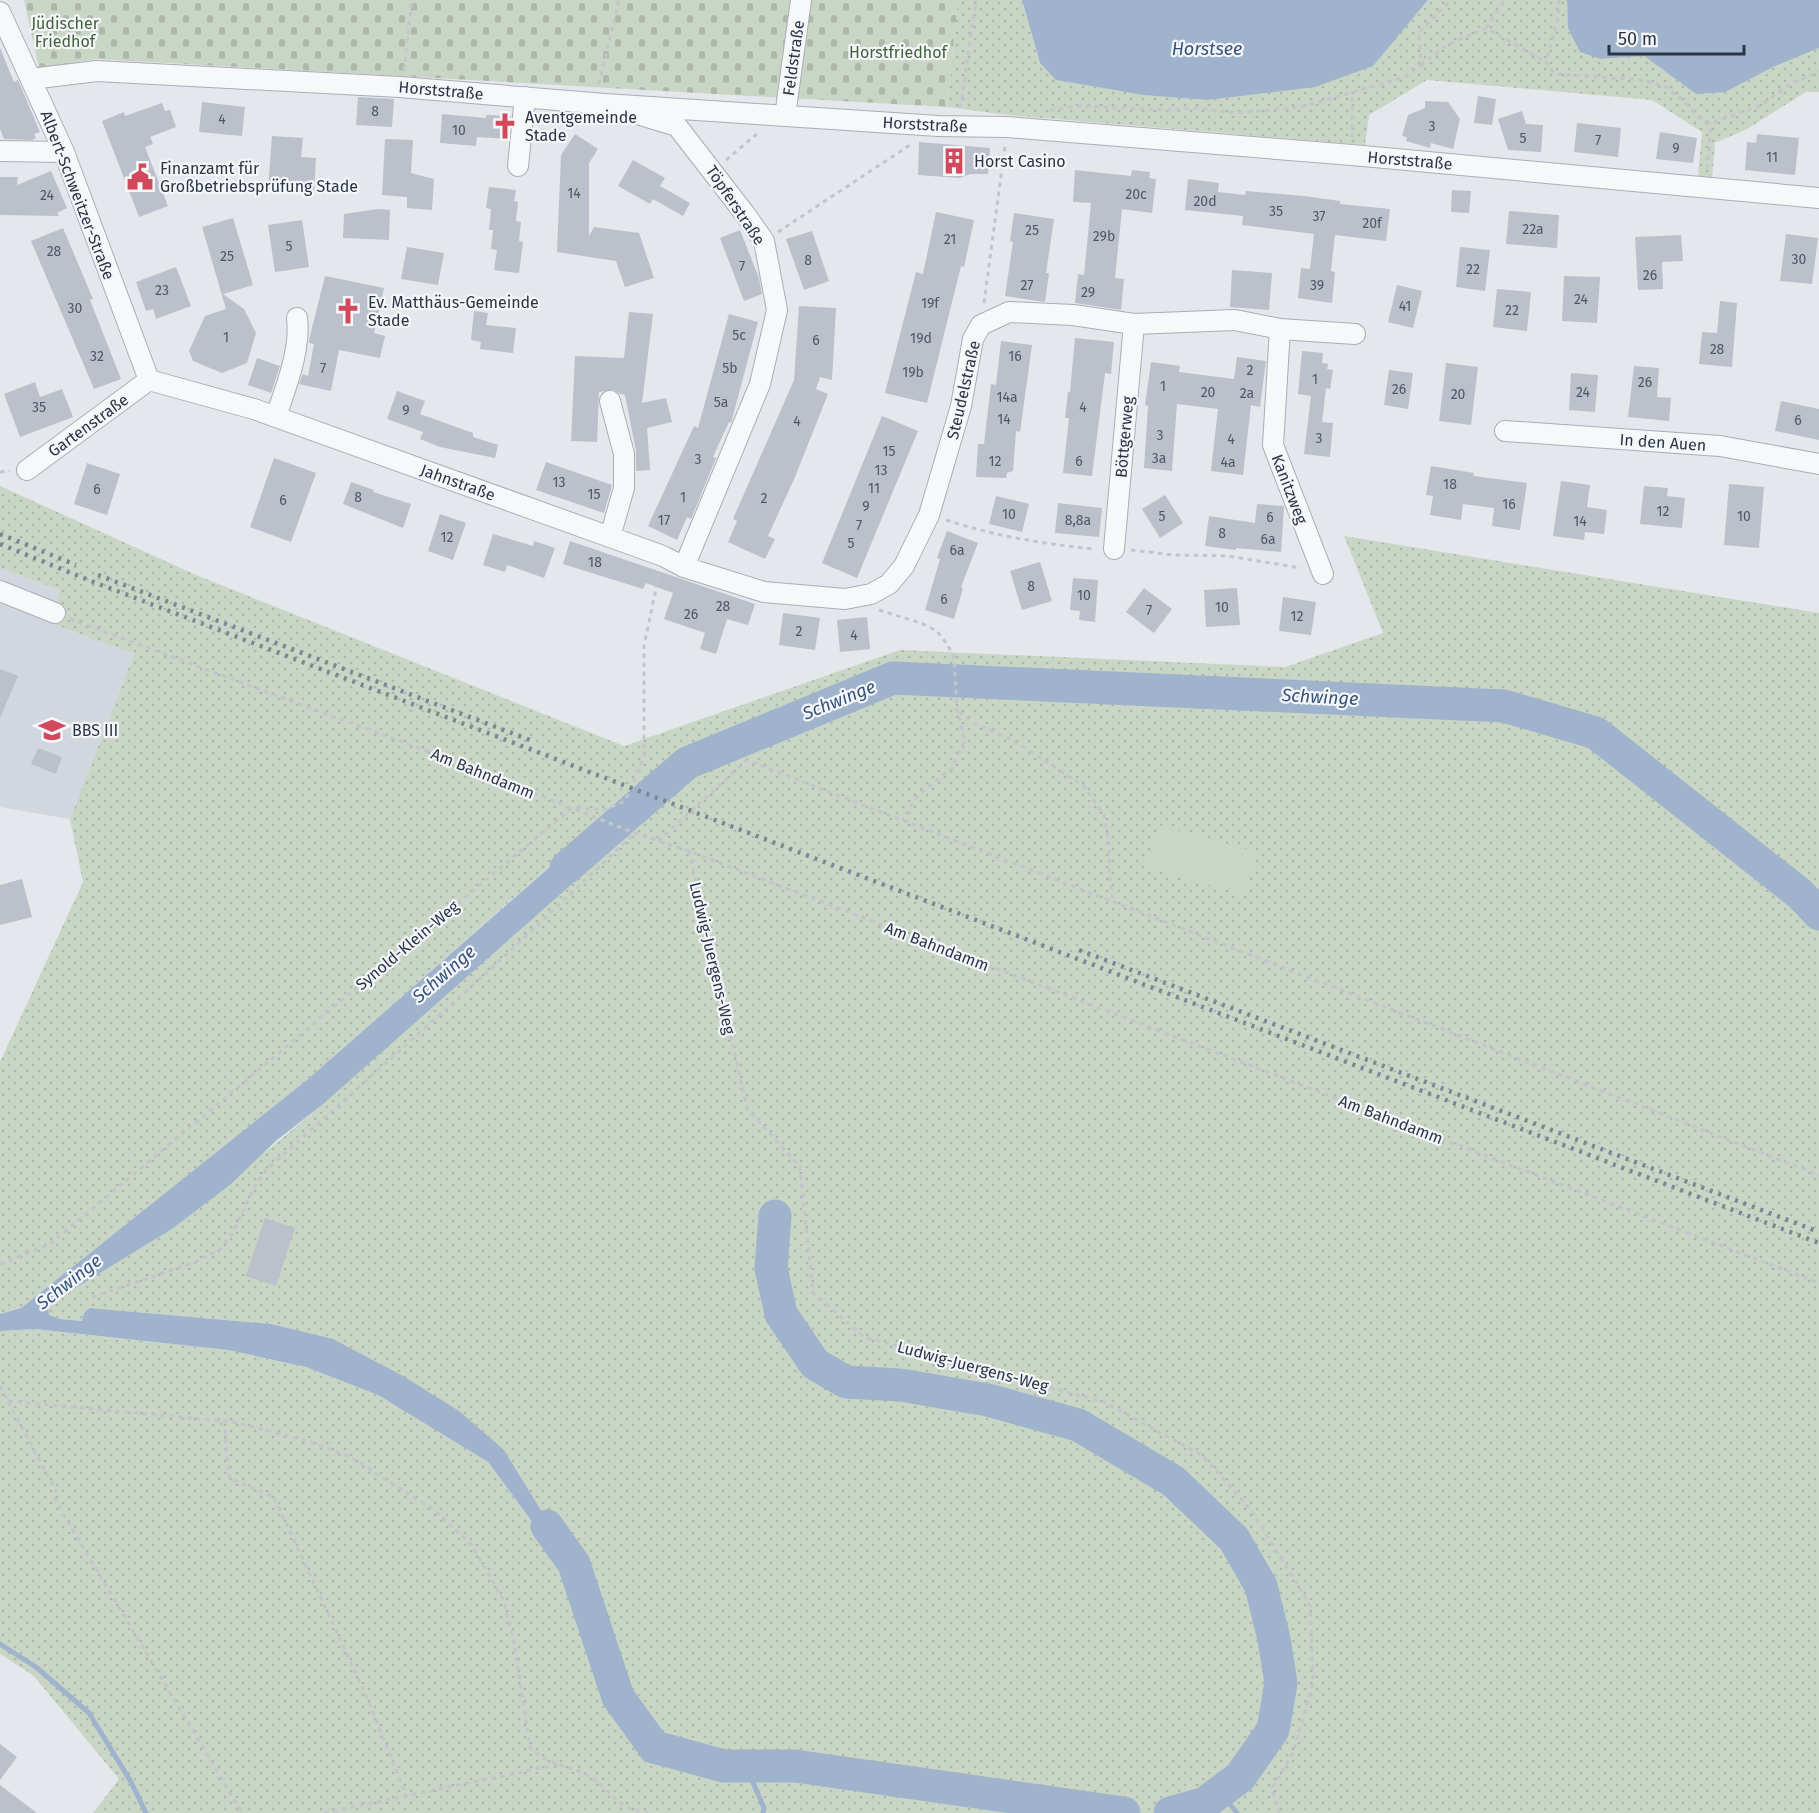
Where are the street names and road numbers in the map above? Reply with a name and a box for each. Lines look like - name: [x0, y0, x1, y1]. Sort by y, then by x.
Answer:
- street label: Feldstraße: [779, 19, 808, 97]
- street label: Horststraße: [398, 77, 484, 104]
- street label: Albert-Schweitzer-Straße: [36, 108, 119, 282]
- street label: Horststraße: [882, 113, 968, 136]
- street label: Horststraße: [1367, 147, 1453, 174]
- street label: Töpferstraße: [702, 162, 769, 249]
- street label: Steudelstraße: [943, 339, 984, 441]
- street label: Gartenstraße: [45, 390, 132, 461]
- street label: Böttgerweg: [1111, 395, 1138, 479]
- street label: In den Auen: [1619, 430, 1707, 455]
- street label: Kanitzweg: [1268, 452, 1312, 527]
- street label: Jahnstraße: [418, 460, 498, 505]
- street label: Am Bahndamm: [428, 744, 537, 803]
- street label: Ludwig-Juergens-Weg: [686, 880, 739, 1037]
- street label: Synold-Klein-Weg: [352, 896, 463, 994]
- street label: Am Bahndamm: [882, 918, 992, 975]
- street label: Am Bahndamm: [1336, 1091, 1446, 1148]
- street label: Ludwig-Juergens-Weg: [895, 1337, 1051, 1396]

